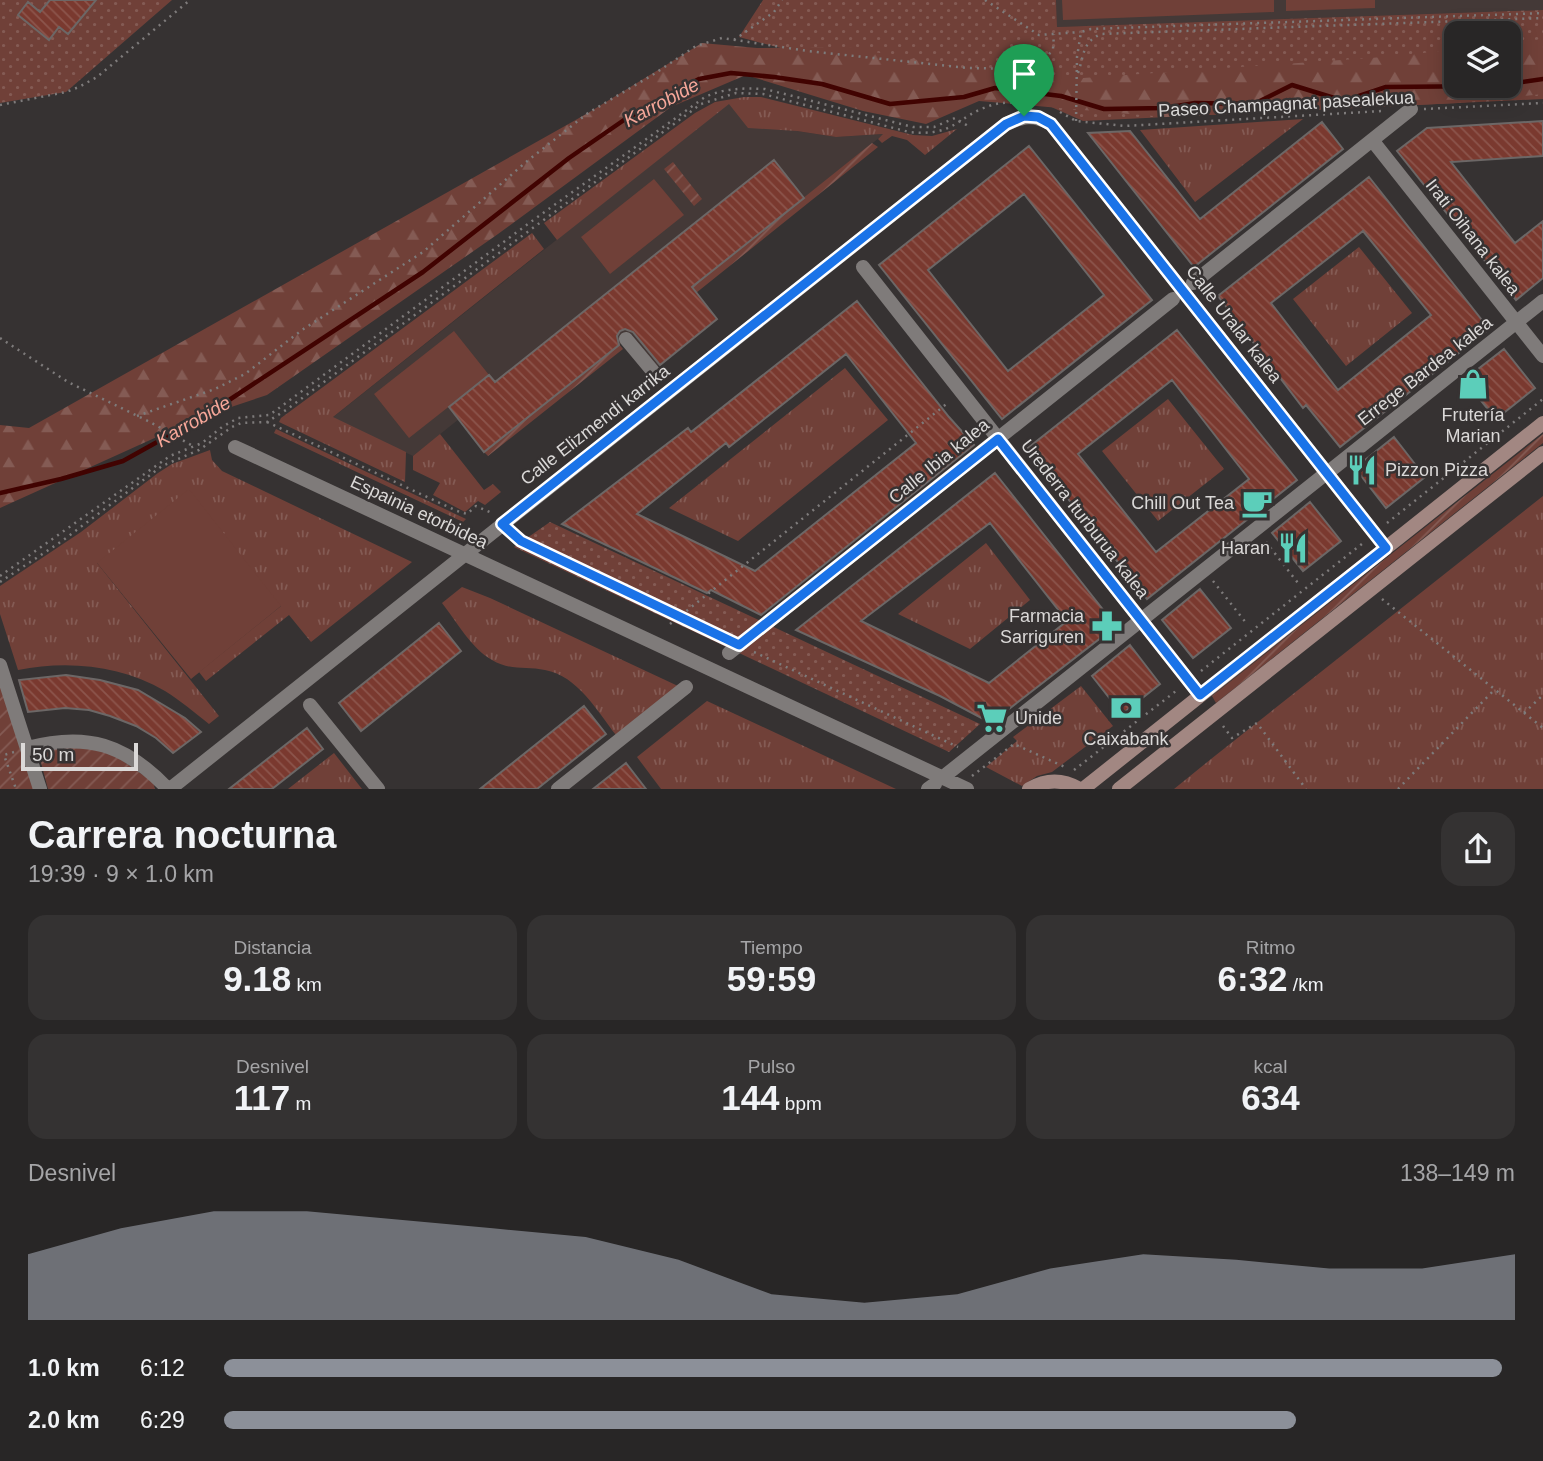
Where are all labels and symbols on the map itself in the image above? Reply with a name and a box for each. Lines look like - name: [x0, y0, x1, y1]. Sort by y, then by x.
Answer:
- pin: [994, 44, 1054, 116]
- water label: Karrobide: [620, 74, 703, 131]
- street label: Paseo Champagnat pasealekua: [1158, 87, 1415, 121]
- street label: Irati Oihana kalea: [1422, 175, 1525, 300]
- street label: Calle Uralar kalea: [1182, 261, 1287, 387]
- street label: Errege Bardea kalea: [1354, 312, 1497, 430]
- street label: Calle Elizmendi karrika: [517, 360, 674, 489]
- shop icon: Frutería Marian: [1456, 367, 1490, 401]
- water label: Karrobide: [152, 392, 234, 451]
- place label: Frutería Marian: [1441, 405, 1505, 446]
- street label: Calle Ibia kalea: [885, 414, 994, 507]
- street label: Urederra Iturburua kalea: [1017, 436, 1154, 603]
- restaurant icon: Pizzon Pizza: [1345, 453, 1379, 487]
- place label: Pizzon Pizza: [1385, 460, 1489, 480]
- street label: Espainia etorbidea: [347, 471, 492, 553]
- cafe icon: Chill Out Tea: [1240, 486, 1274, 520]
- place label: Chill Out Tea: [1131, 493, 1235, 513]
- restaurant icon: Haran: [1276, 531, 1310, 565]
- place label: Haran: [1221, 538, 1270, 558]
- place label: Farmacia Sarriguren: [1000, 606, 1085, 647]
- pharmacy icon: Farmacia Sarriguren: [1090, 609, 1124, 643]
- bank icon: Caixabank: [1109, 691, 1143, 725]
- supermarket icon: Unide: [975, 701, 1009, 735]
- place label: Unide: [1015, 708, 1062, 728]
- place label: Caixabank: [1083, 729, 1170, 749]
- scale bar: [21, 740, 138, 772]

